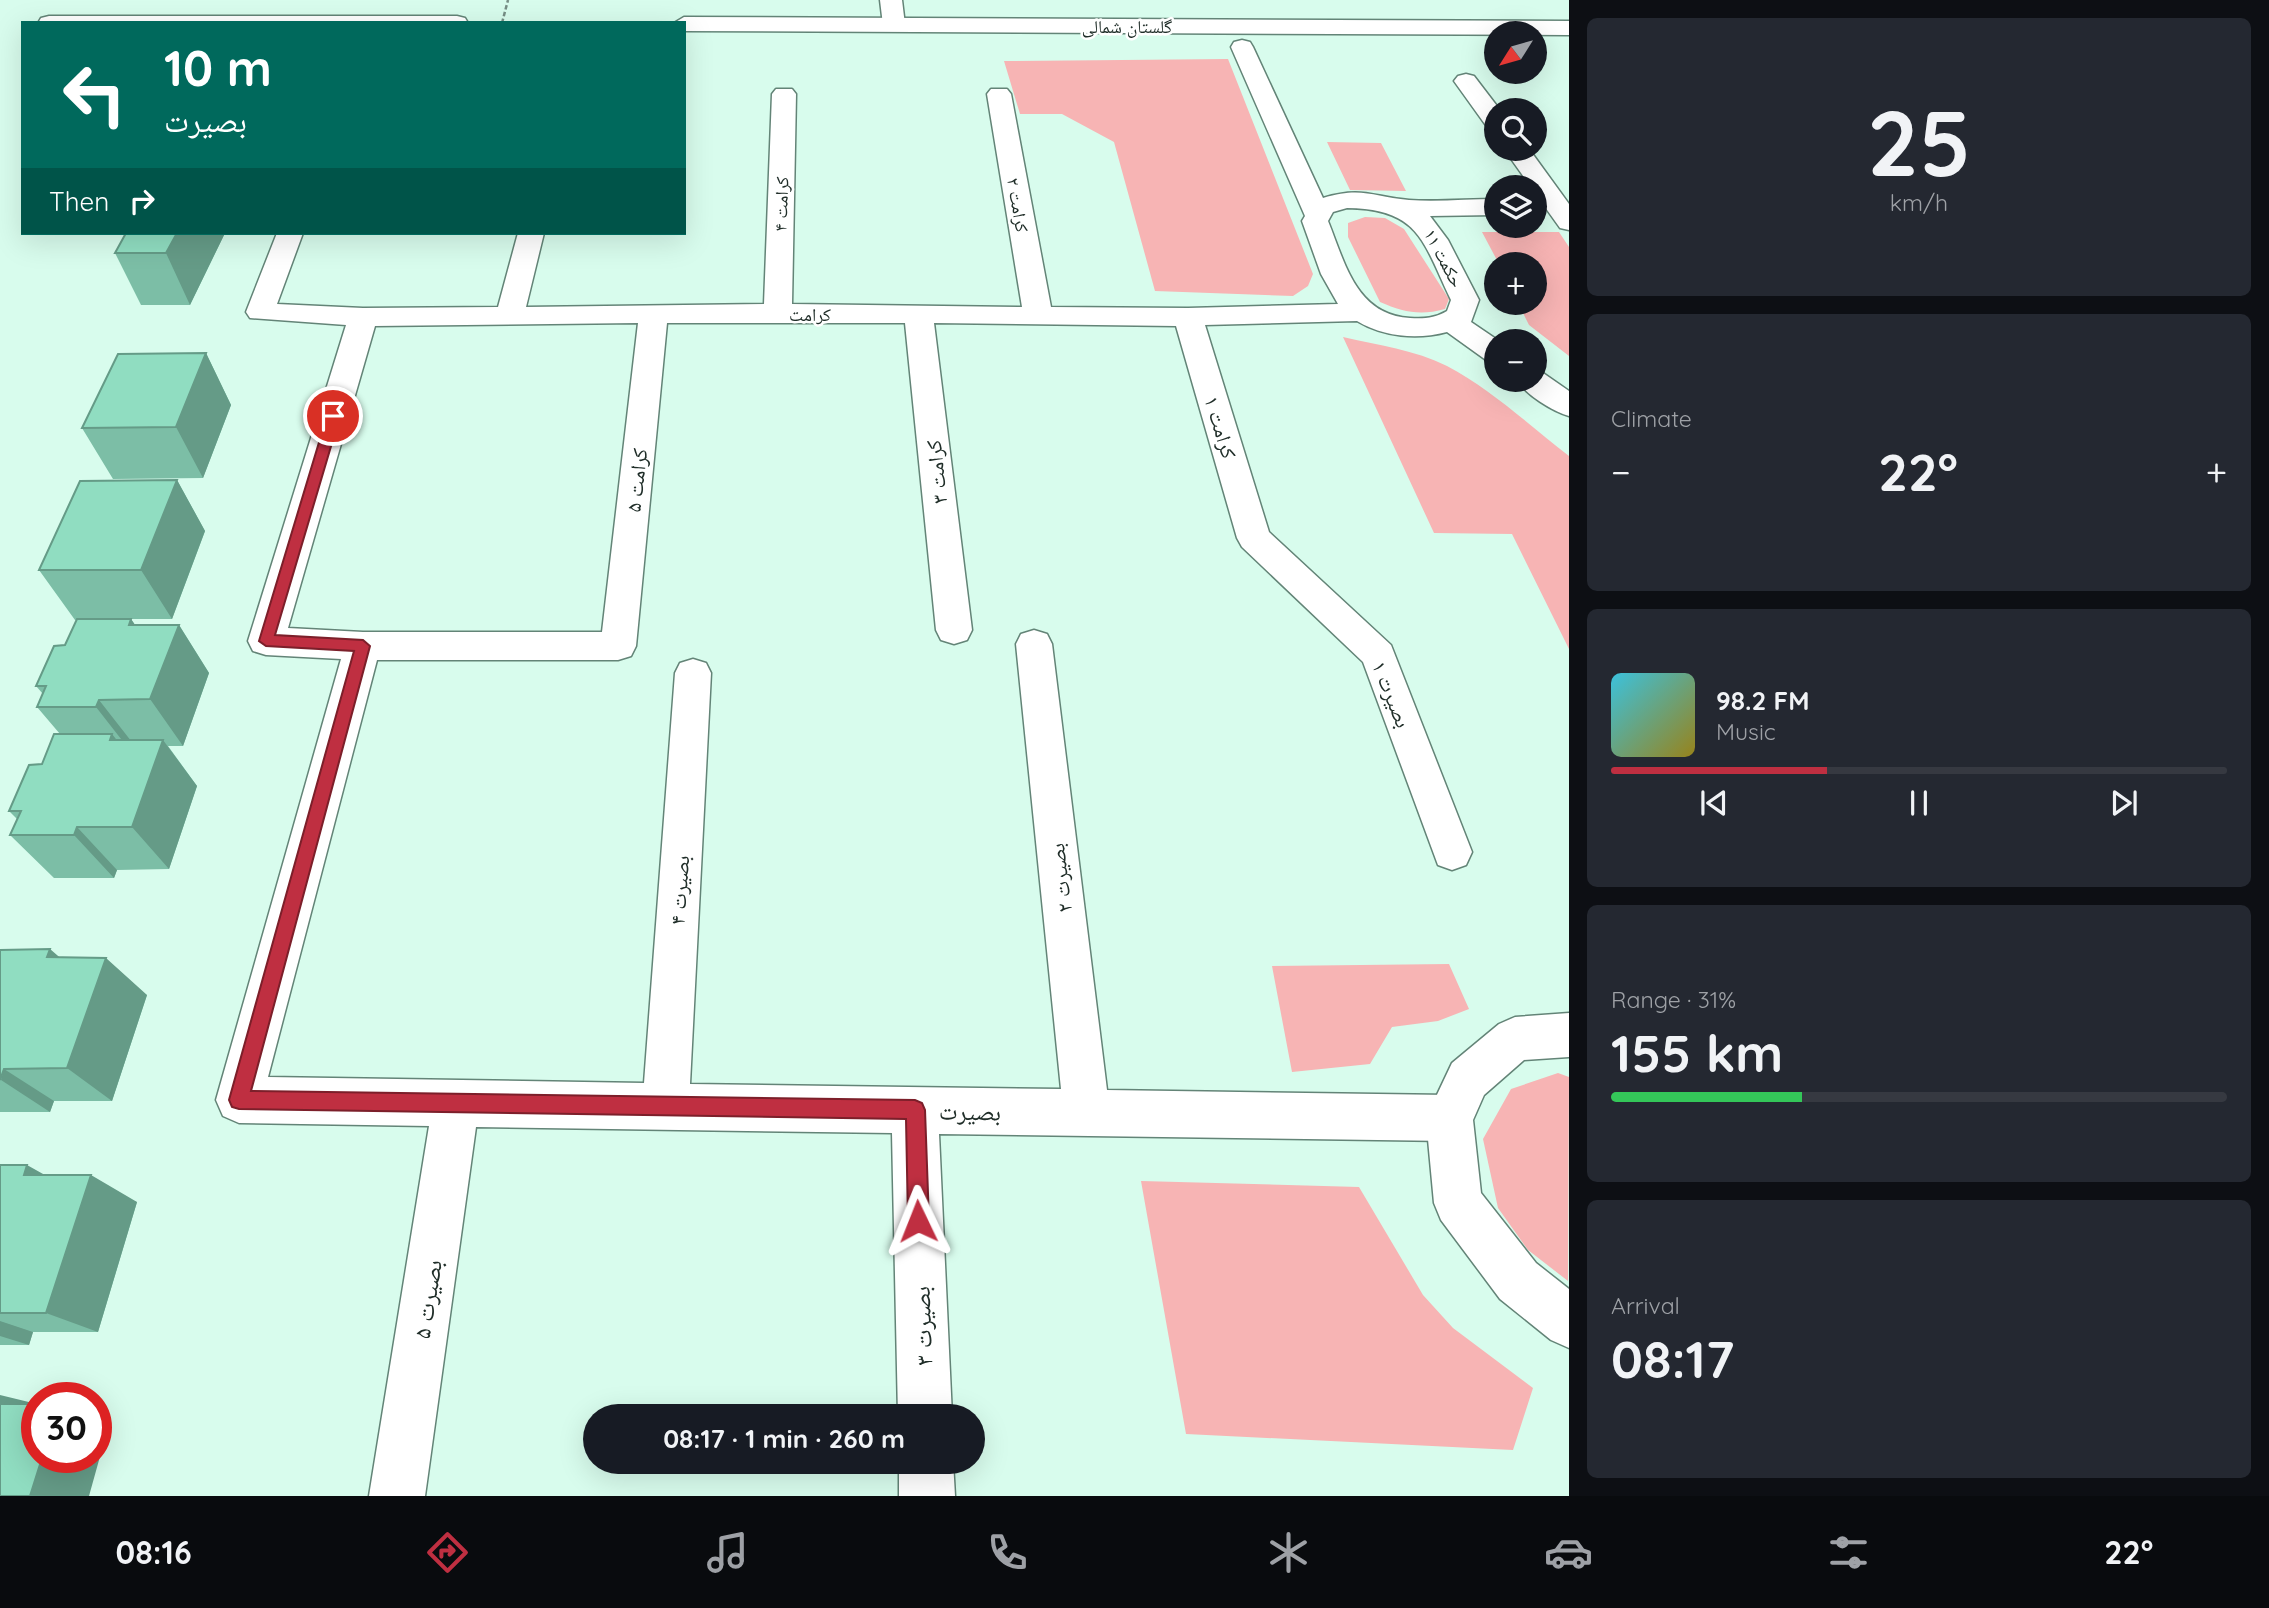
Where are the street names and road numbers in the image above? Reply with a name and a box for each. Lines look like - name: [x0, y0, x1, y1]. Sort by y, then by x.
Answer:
- street label: گلستان شمالی: [1082, 15, 1173, 38]
- street label: کرامت ۴: [769, 176, 793, 232]
- street label: کرامت ۲: [1002, 176, 1034, 235]
- street label: حکمت ۱۱: [1419, 225, 1469, 291]
- street label: کرامت: [789, 303, 831, 326]
- street label: کرامت ۱: [1199, 393, 1243, 462]
- street label: کرامت ۳: [920, 438, 952, 505]
- street label: کرامت ۵: [620, 446, 652, 513]
- street label: بصیرت ۱: [1367, 657, 1417, 731]
- street label: بصیرت ۲: [1043, 842, 1077, 914]
- street label: بصیرت ۴: [664, 854, 694, 926]
- street label: بصیرت: [939, 1095, 1001, 1127]
- street label: بصیرت ۵: [406, 1257, 448, 1341]
- street label: بصیرت ۳: [906, 1286, 938, 1366]

